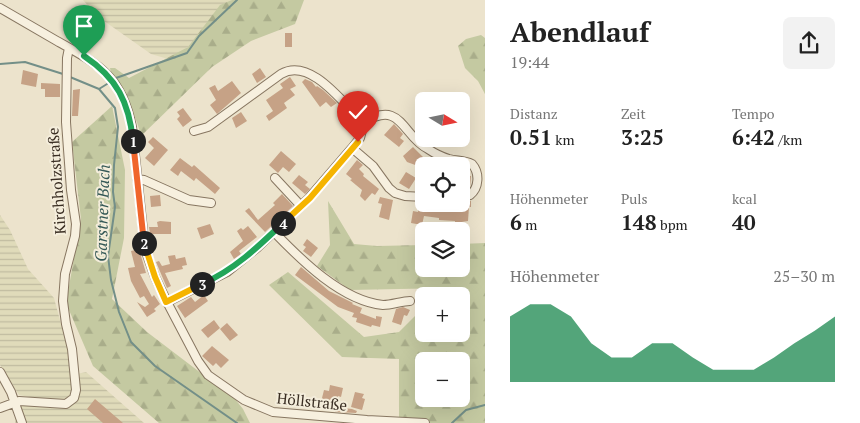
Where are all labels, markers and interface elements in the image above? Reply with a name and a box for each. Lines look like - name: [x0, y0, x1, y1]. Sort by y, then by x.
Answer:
- pin: [63, 5, 105, 56]
- icon: arrive: [70, 12, 98, 40]
- text: Abendlauf: [510, 13, 649, 50]
- button: share: [783, 17, 835, 69]
- text: 19:44: [510, 51, 549, 73]
- pin: [337, 91, 379, 142]
- north arrow: [415, 92, 470, 148]
- map controls: [415, 92, 470, 407]
- icon: check: [344, 98, 372, 126]
- text: Distanz: [510, 104, 558, 123]
- text: Zeit: [621, 104, 646, 123]
- text: Tempo: [732, 104, 775, 123]
- text: 0.51: [510, 123, 552, 151]
- text: 3:25: [621, 123, 664, 151]
- text: 6:42: [732, 123, 775, 151]
- street label: Kirchholzstraße: [42, 127, 70, 235]
- pin: 1: [120, 128, 146, 154]
- text: km: [552, 130, 575, 149]
- text: /km: [775, 130, 802, 149]
- text: 1: [130, 132, 137, 151]
- button: locate: [415, 157, 470, 212]
- water label: Garstner Bach: [89, 164, 115, 262]
- text: Höhenmeter: [510, 189, 588, 208]
- text: Puls: [621, 189, 648, 208]
- text: kcal: [732, 189, 757, 208]
- text: 6: [510, 208, 522, 236]
- text: 148: [621, 208, 657, 236]
- text: 40: [732, 208, 756, 236]
- pin: 4: [270, 210, 296, 236]
- text: 4: [280, 214, 287, 233]
- text: m: [522, 215, 537, 234]
- text: bpm: [657, 215, 688, 234]
- button: layers: [415, 222, 470, 277]
- pin: 2: [132, 230, 156, 256]
- text: 2: [141, 234, 148, 253]
- text: Höhenmeter: [510, 265, 599, 287]
- text: 25–30 m: [773, 265, 835, 287]
- pin: 3: [190, 272, 214, 296]
- text: 3: [199, 275, 206, 294]
- button: +: [415, 287, 470, 342]
- button: −: [415, 352, 470, 407]
- street label: Höllstraße: [276, 387, 348, 415]

